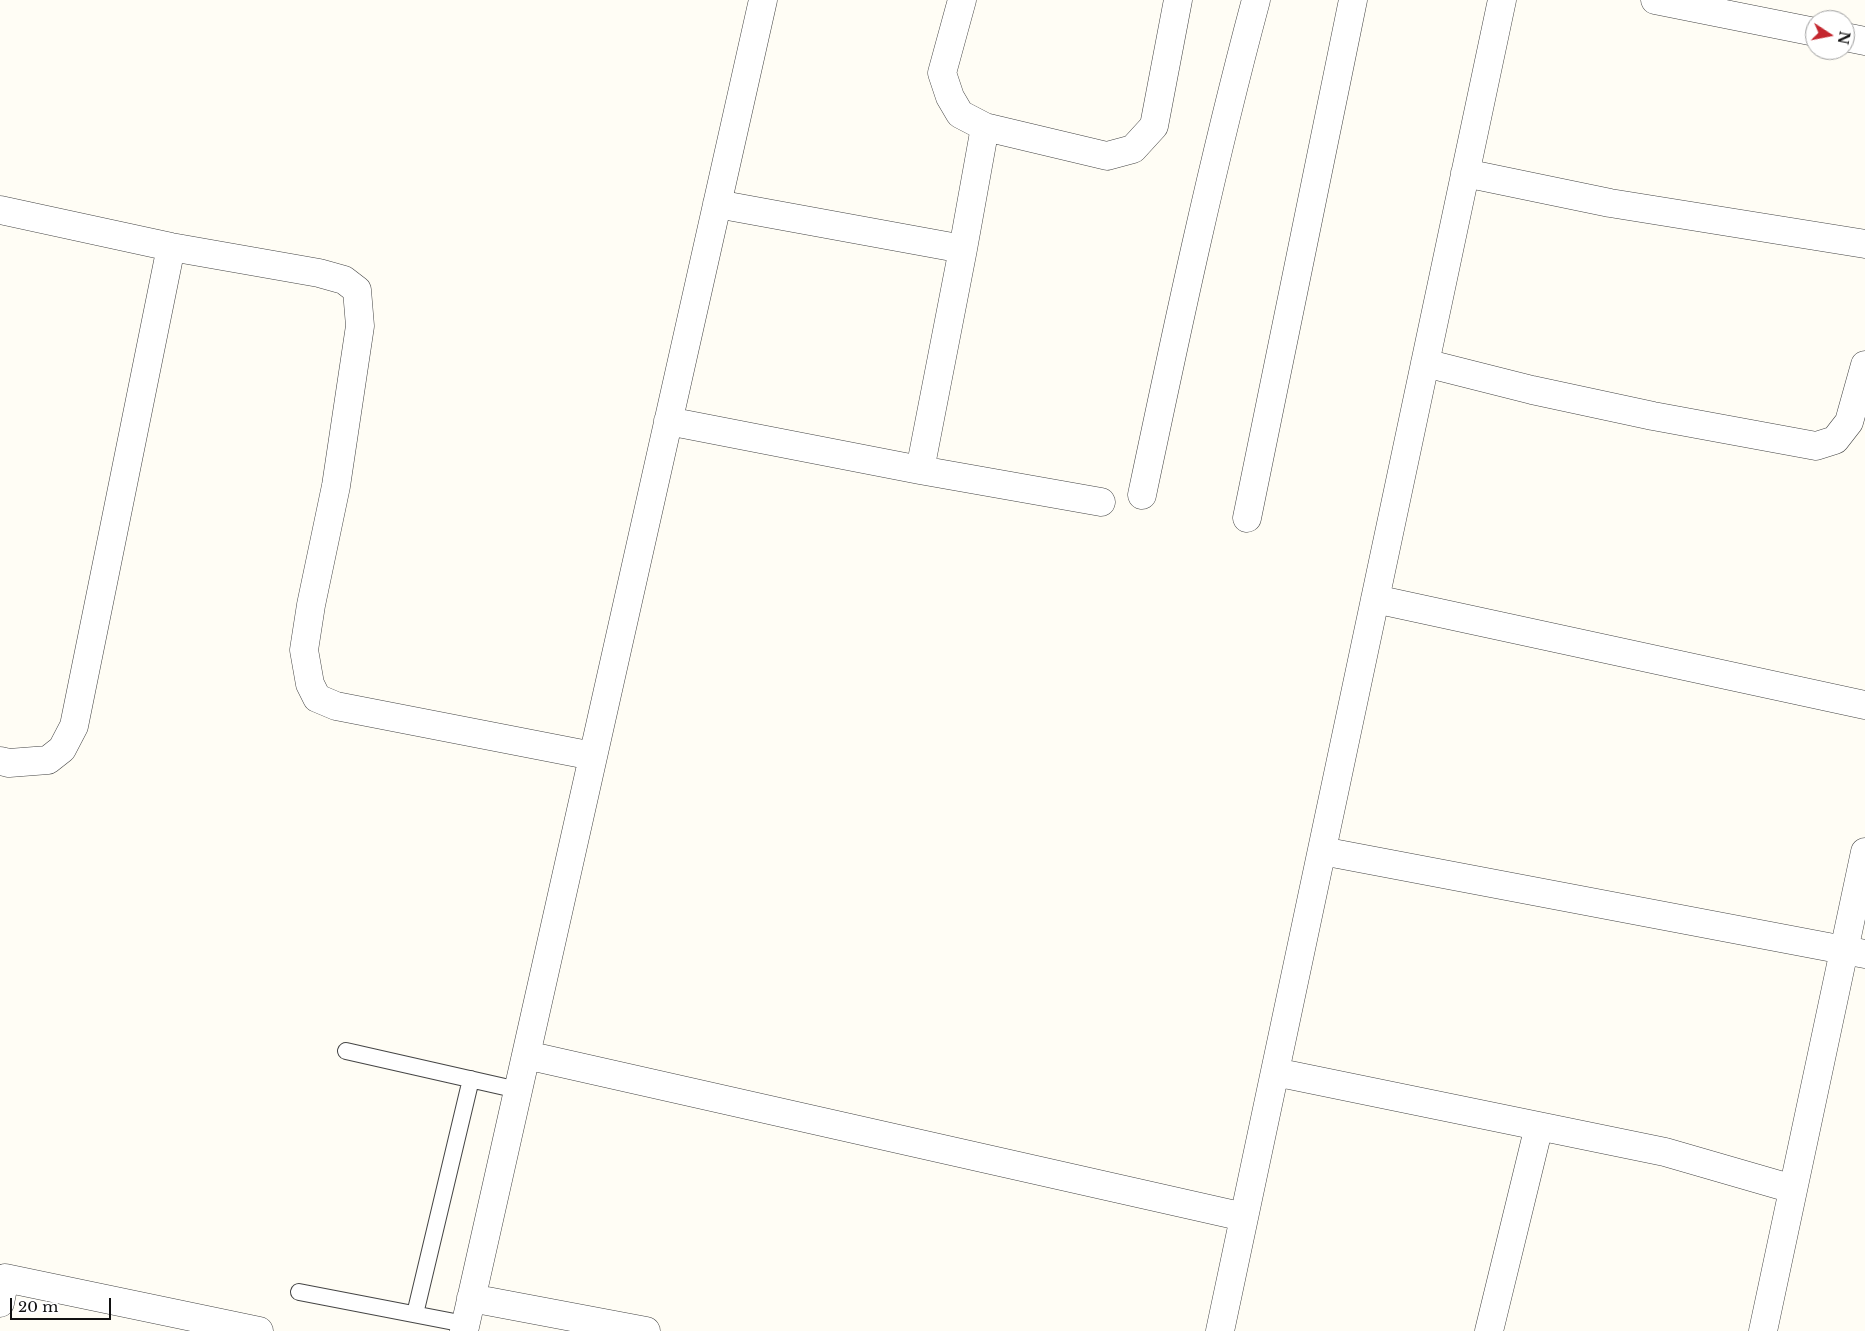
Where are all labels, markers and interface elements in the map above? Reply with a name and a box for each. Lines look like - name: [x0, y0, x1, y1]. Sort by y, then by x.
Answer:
- north arrow: [1805, 10, 1855, 60]
- text: N: [1834, 29, 1854, 46]
- scale bar: [12, 1288, 114, 1320]
- text: 20 m: [18, 1297, 58, 1316]

